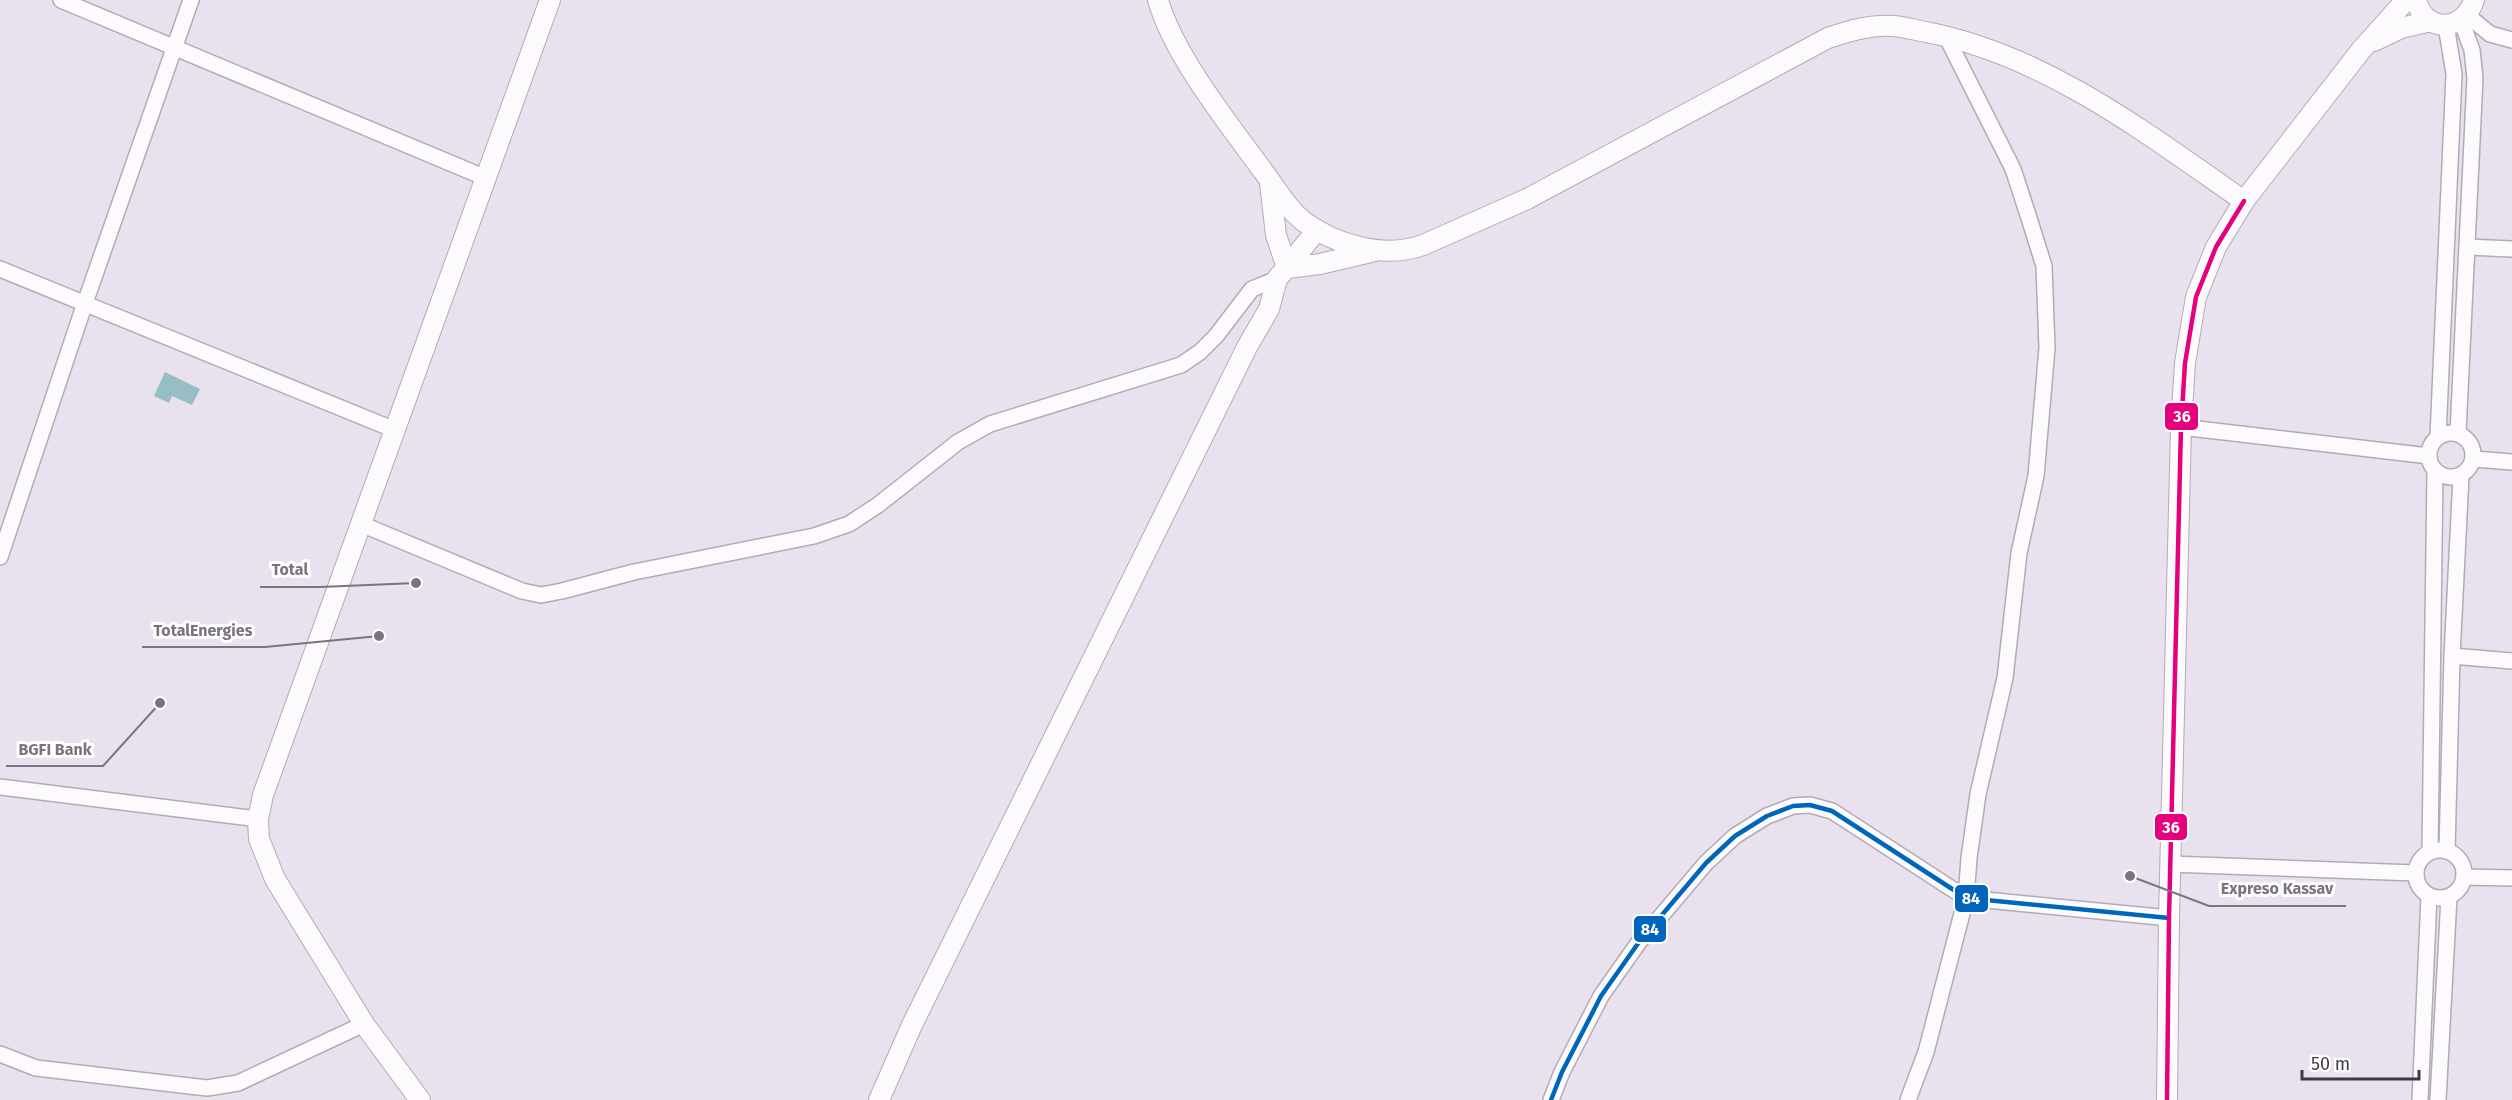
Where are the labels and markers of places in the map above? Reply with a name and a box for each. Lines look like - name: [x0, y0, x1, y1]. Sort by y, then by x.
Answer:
- callout: Total: [260, 553, 320, 587]
- callout: TotalEnergies: [142, 613, 265, 647]
- callout: BGFI Bank: [6, 732, 103, 766]
- callout: Expreso Kassav: [2209, 872, 2346, 906]

